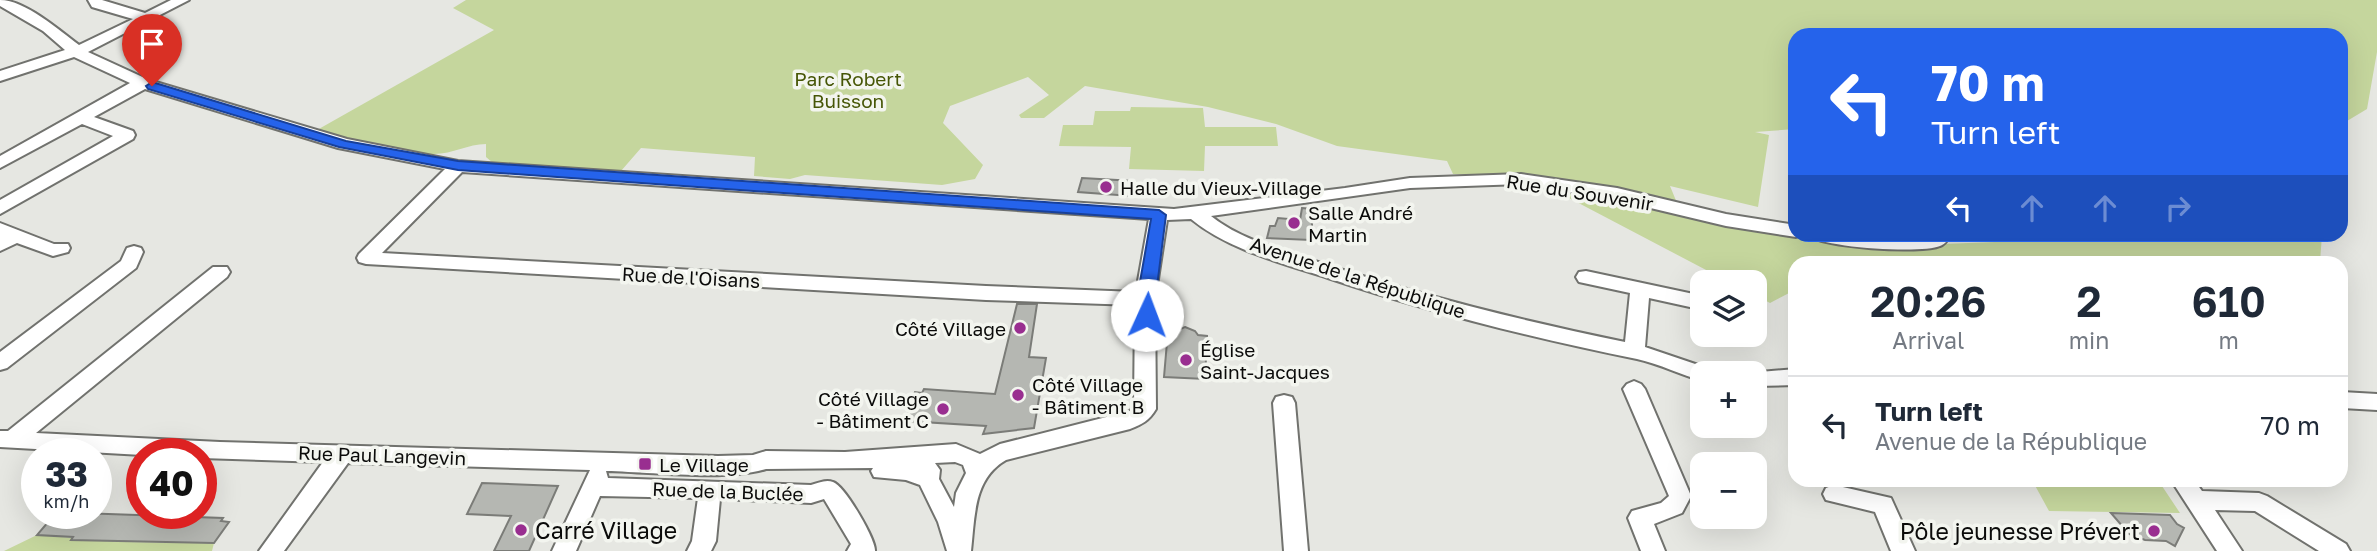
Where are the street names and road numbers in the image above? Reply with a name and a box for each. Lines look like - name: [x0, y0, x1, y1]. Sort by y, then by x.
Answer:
- street label: Rue du Souvenir: [1505, 169, 1656, 215]
- street label: Avenue de la République: [1248, 231, 1468, 323]
- street label: Rue de l'Oisans: [621, 262, 761, 292]
- street label: Rue Paul Langevin: [297, 441, 467, 469]
- street label: Rue de la Buclée: [652, 477, 804, 505]

